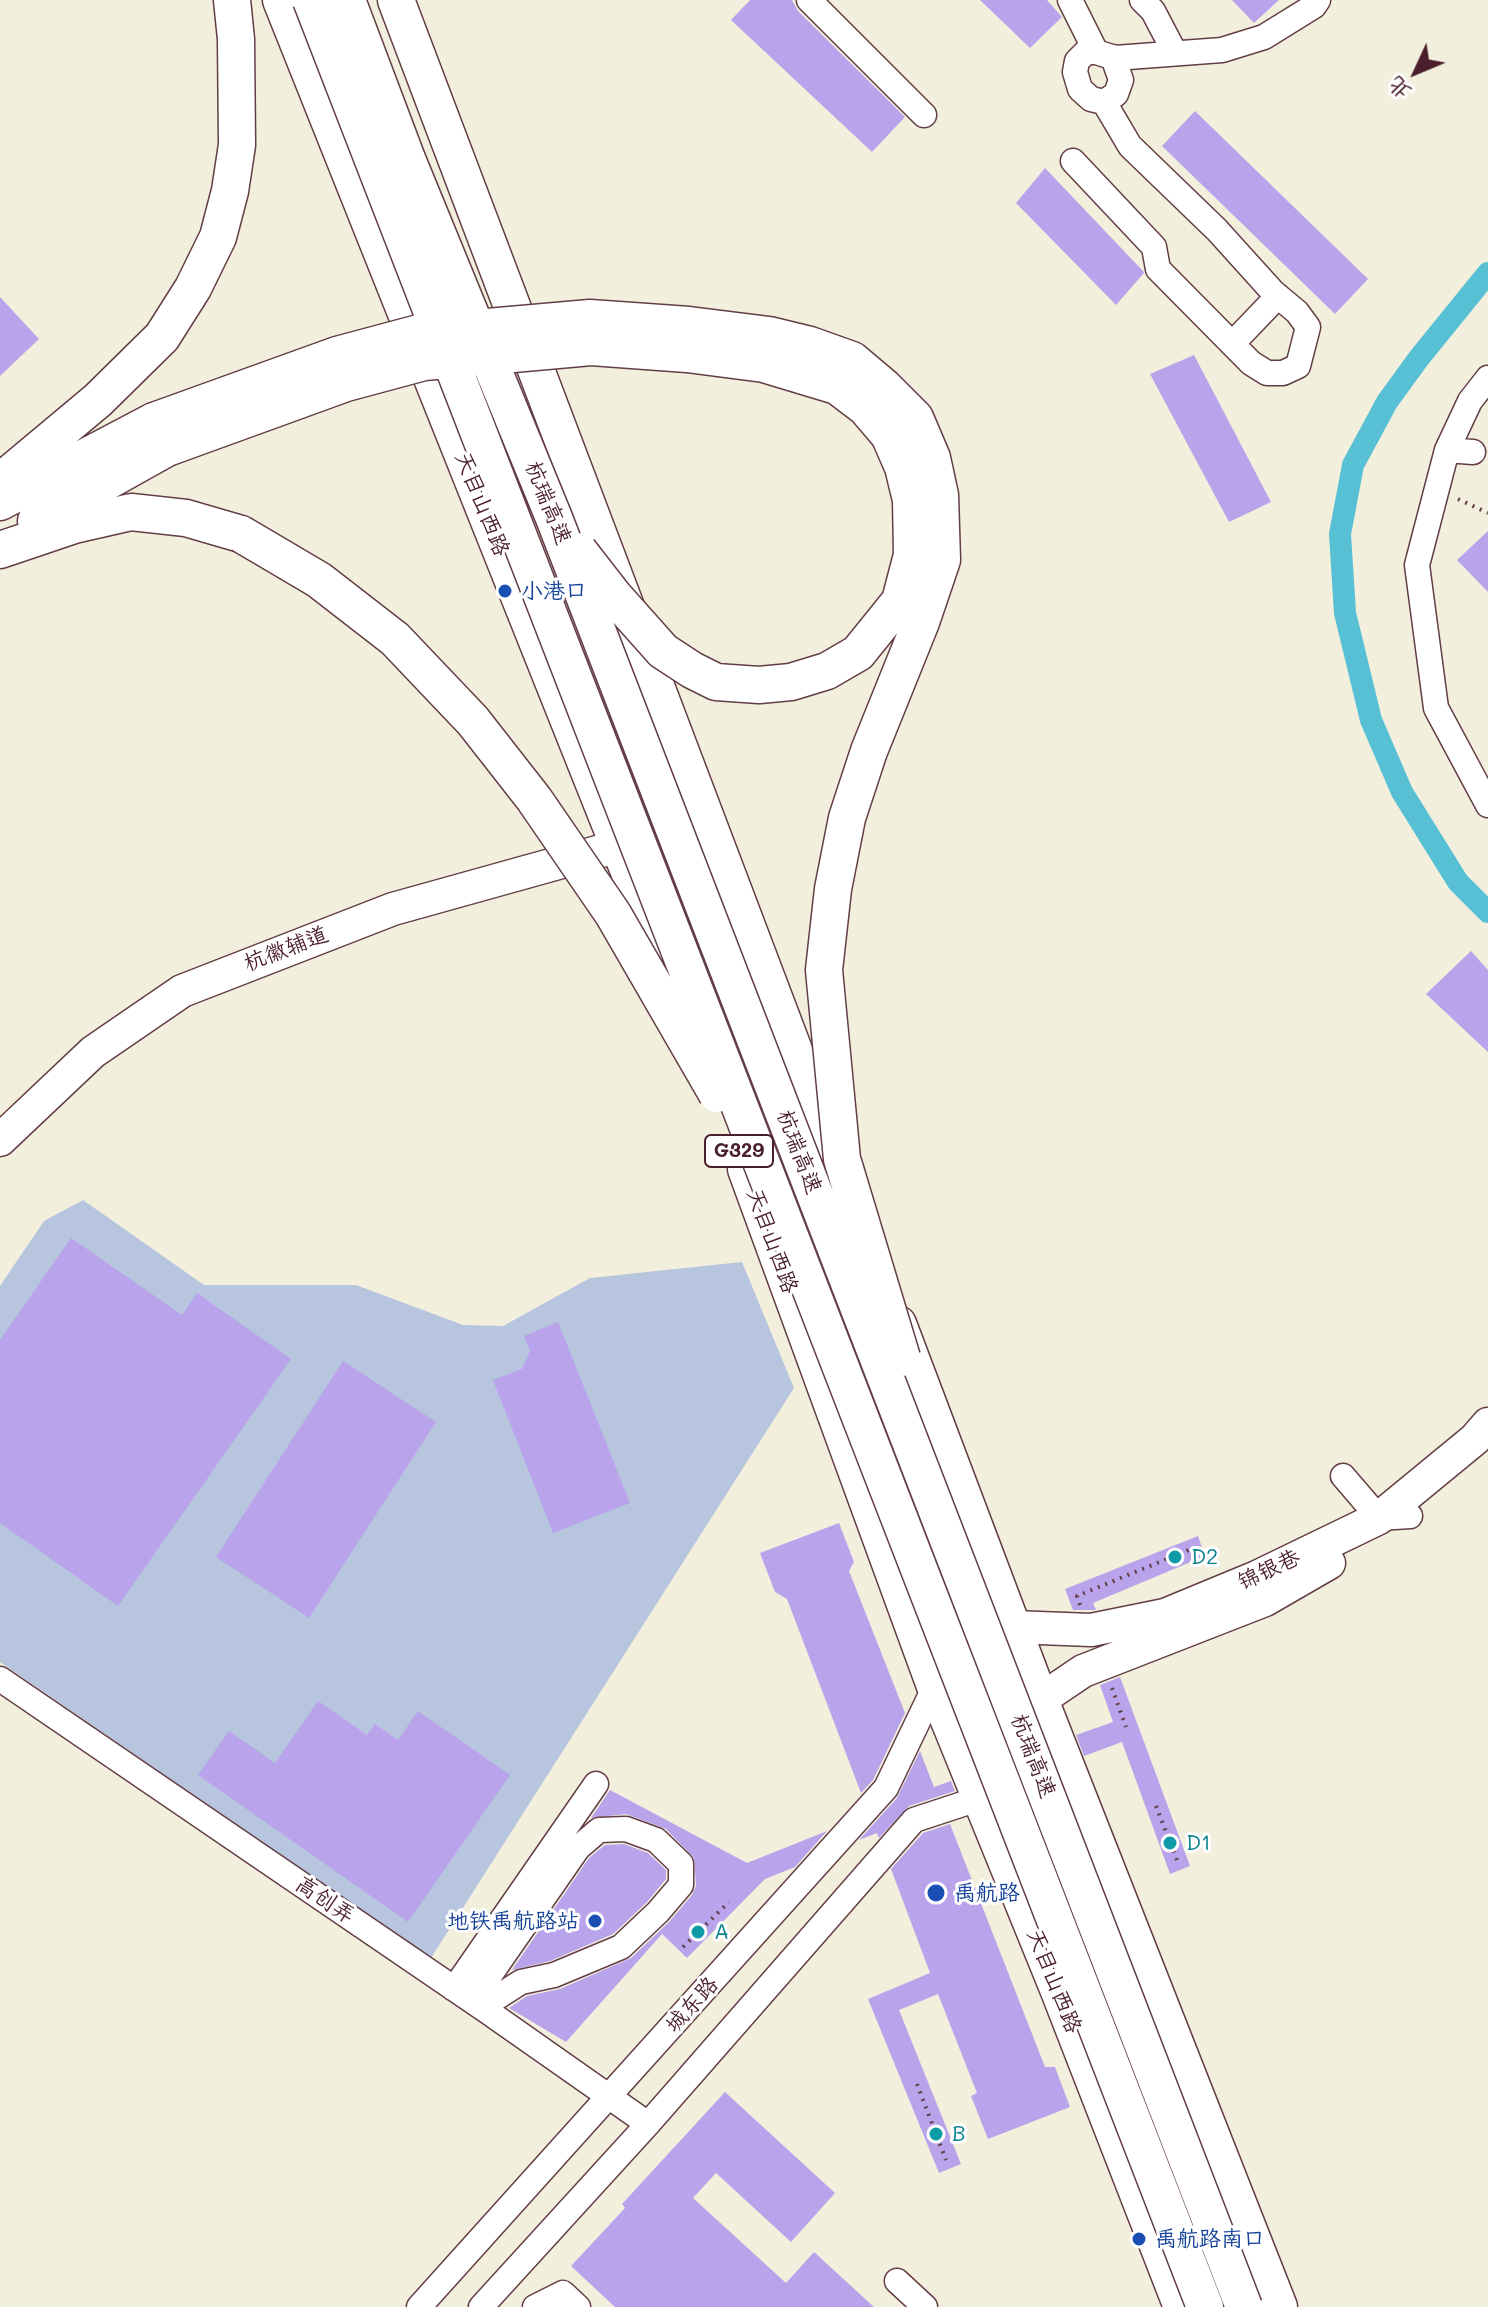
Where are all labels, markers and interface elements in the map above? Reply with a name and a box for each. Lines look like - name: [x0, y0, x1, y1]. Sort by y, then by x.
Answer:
- north arrow: [1376, 32, 1456, 112]
- text: 北: [1380, 71, 1416, 107]
- street label: 天目山西路: [449, 448, 515, 560]
- street label: 杭瑞高速: [519, 457, 577, 549]
- place label: 小港口: [521, 578, 587, 604]
- marker: 小港口: [496, 582, 514, 600]
- street label: 杭徽辅道: [240, 921, 332, 977]
- street label: 杭瑞高速: [771, 1106, 827, 1198]
- road number: G329: [705, 1135, 773, 1167]
- street label: 天目山西路: [741, 1185, 803, 1297]
- place label: D2: [1191, 1544, 1218, 1570]
- street label: 锦银巷: [1234, 1544, 1304, 1596]
- marker: D2: [1166, 1548, 1184, 1566]
- street label: 杭瑞高速: [1005, 1710, 1061, 1802]
- place label: D1: [1186, 1830, 1211, 1856]
- marker: D1: [1161, 1834, 1179, 1852]
- street label: 高创弄: [290, 1871, 360, 1929]
- place label: 禹航路: [954, 1880, 1020, 1906]
- marker: 禹航路: [925, 1882, 947, 1904]
- place label: 地铁禹航路站: [447, 1908, 579, 1934]
- marker: 地铁禹航路站: [586, 1912, 604, 1930]
- place label: A: [714, 1919, 729, 1945]
- marker: A: [689, 1923, 707, 1941]
- street label: 天目山西路: [1021, 1925, 1087, 2037]
- street label: 城东路: [660, 1972, 724, 2038]
- place label: B: [952, 2121, 966, 2147]
- marker: B: [927, 2125, 945, 2143]
- place label: 禹航路南口: [1155, 2226, 1265, 2252]
- marker: 禹航路南口: [1130, 2230, 1148, 2248]

